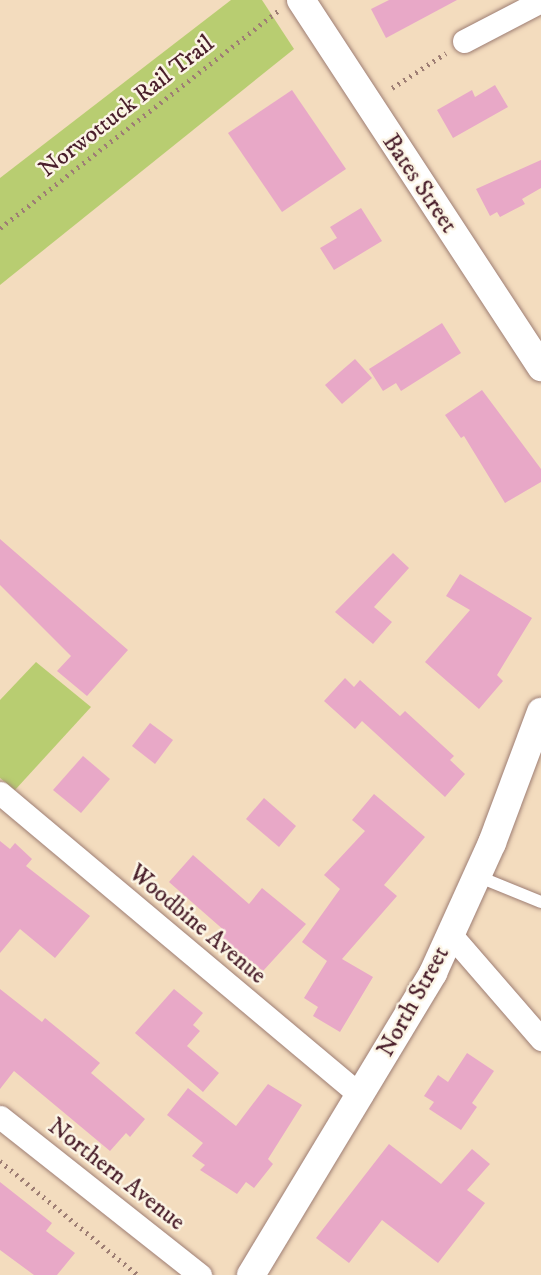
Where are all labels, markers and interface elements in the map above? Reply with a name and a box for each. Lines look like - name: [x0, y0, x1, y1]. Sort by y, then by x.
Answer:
- street label: Norwottuck Rail Trail: [34, 30, 220, 184]
- street label: Bates Street: [375, 129, 463, 239]
- street label: Woodbine Avenue: [123, 859, 271, 991]
- street label: North Street: [372, 942, 456, 1062]
- street label: Northern Avenue: [42, 1113, 190, 1237]

